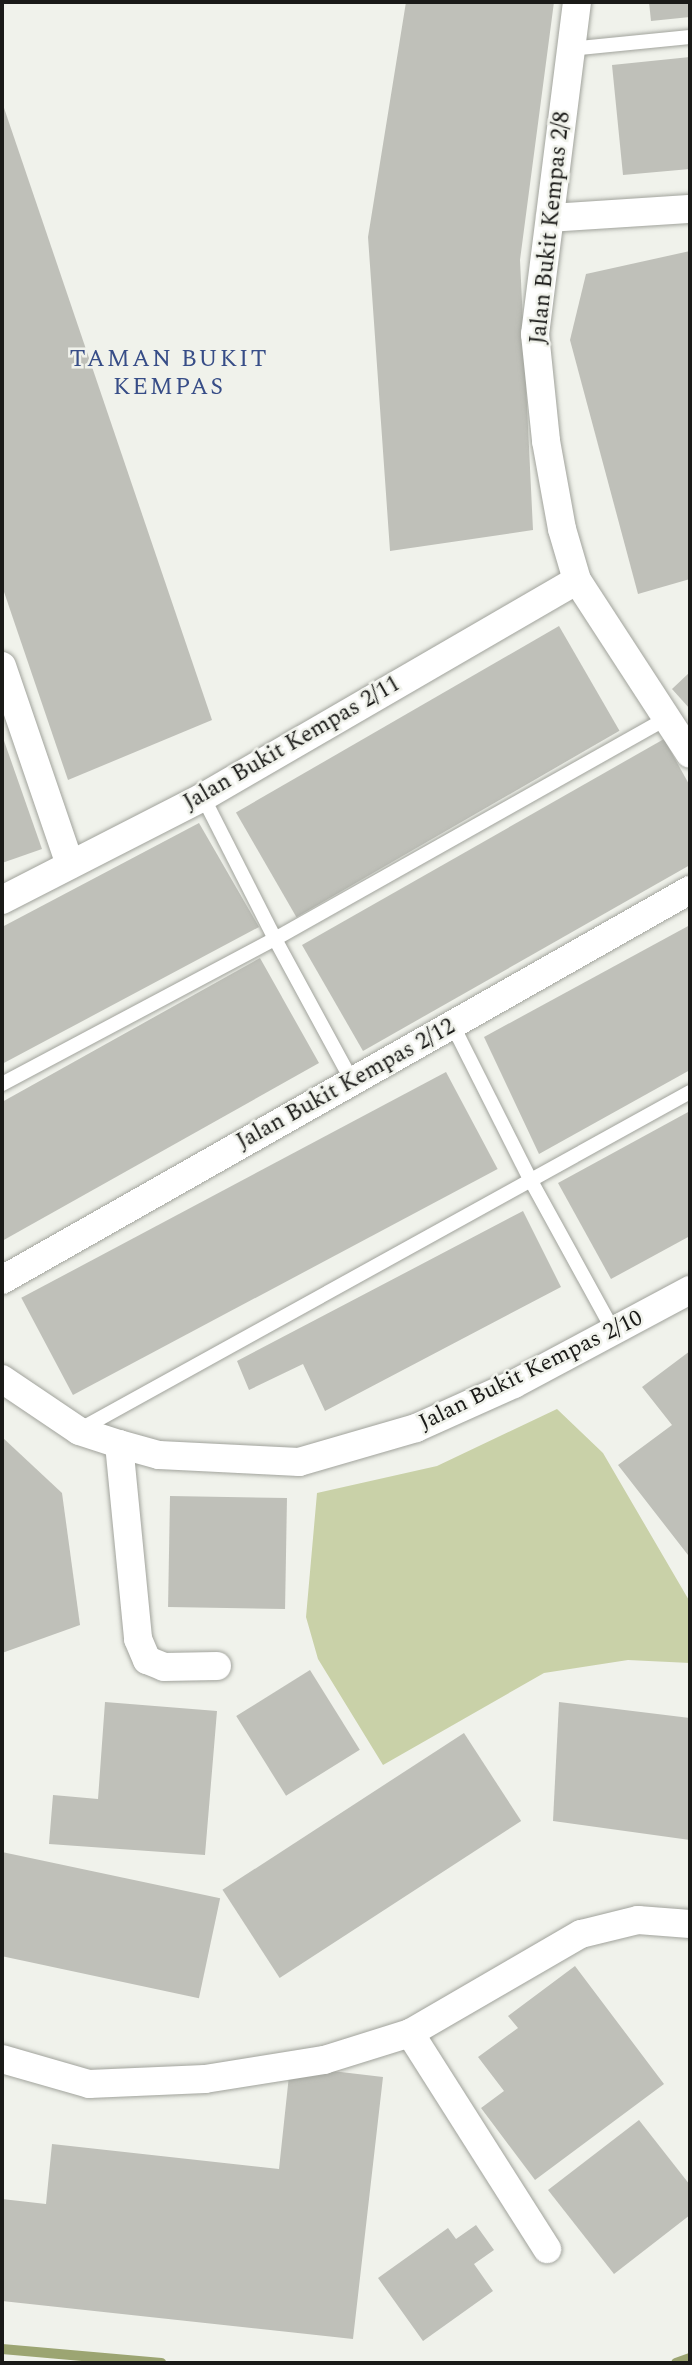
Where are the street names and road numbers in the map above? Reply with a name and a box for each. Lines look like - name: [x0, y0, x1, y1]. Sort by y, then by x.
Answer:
- street label: Jalan Bukit Kempas 2/8: [525, 110, 577, 346]
- street label: Jalan Bukit Kempas 2/11: [179, 671, 405, 817]
- street label: Jalan Bukit Kempas 2/12: [232, 1013, 460, 1157]
- street label: Jalan Bukit Kempas 2/10: [415, 1305, 647, 1437]

